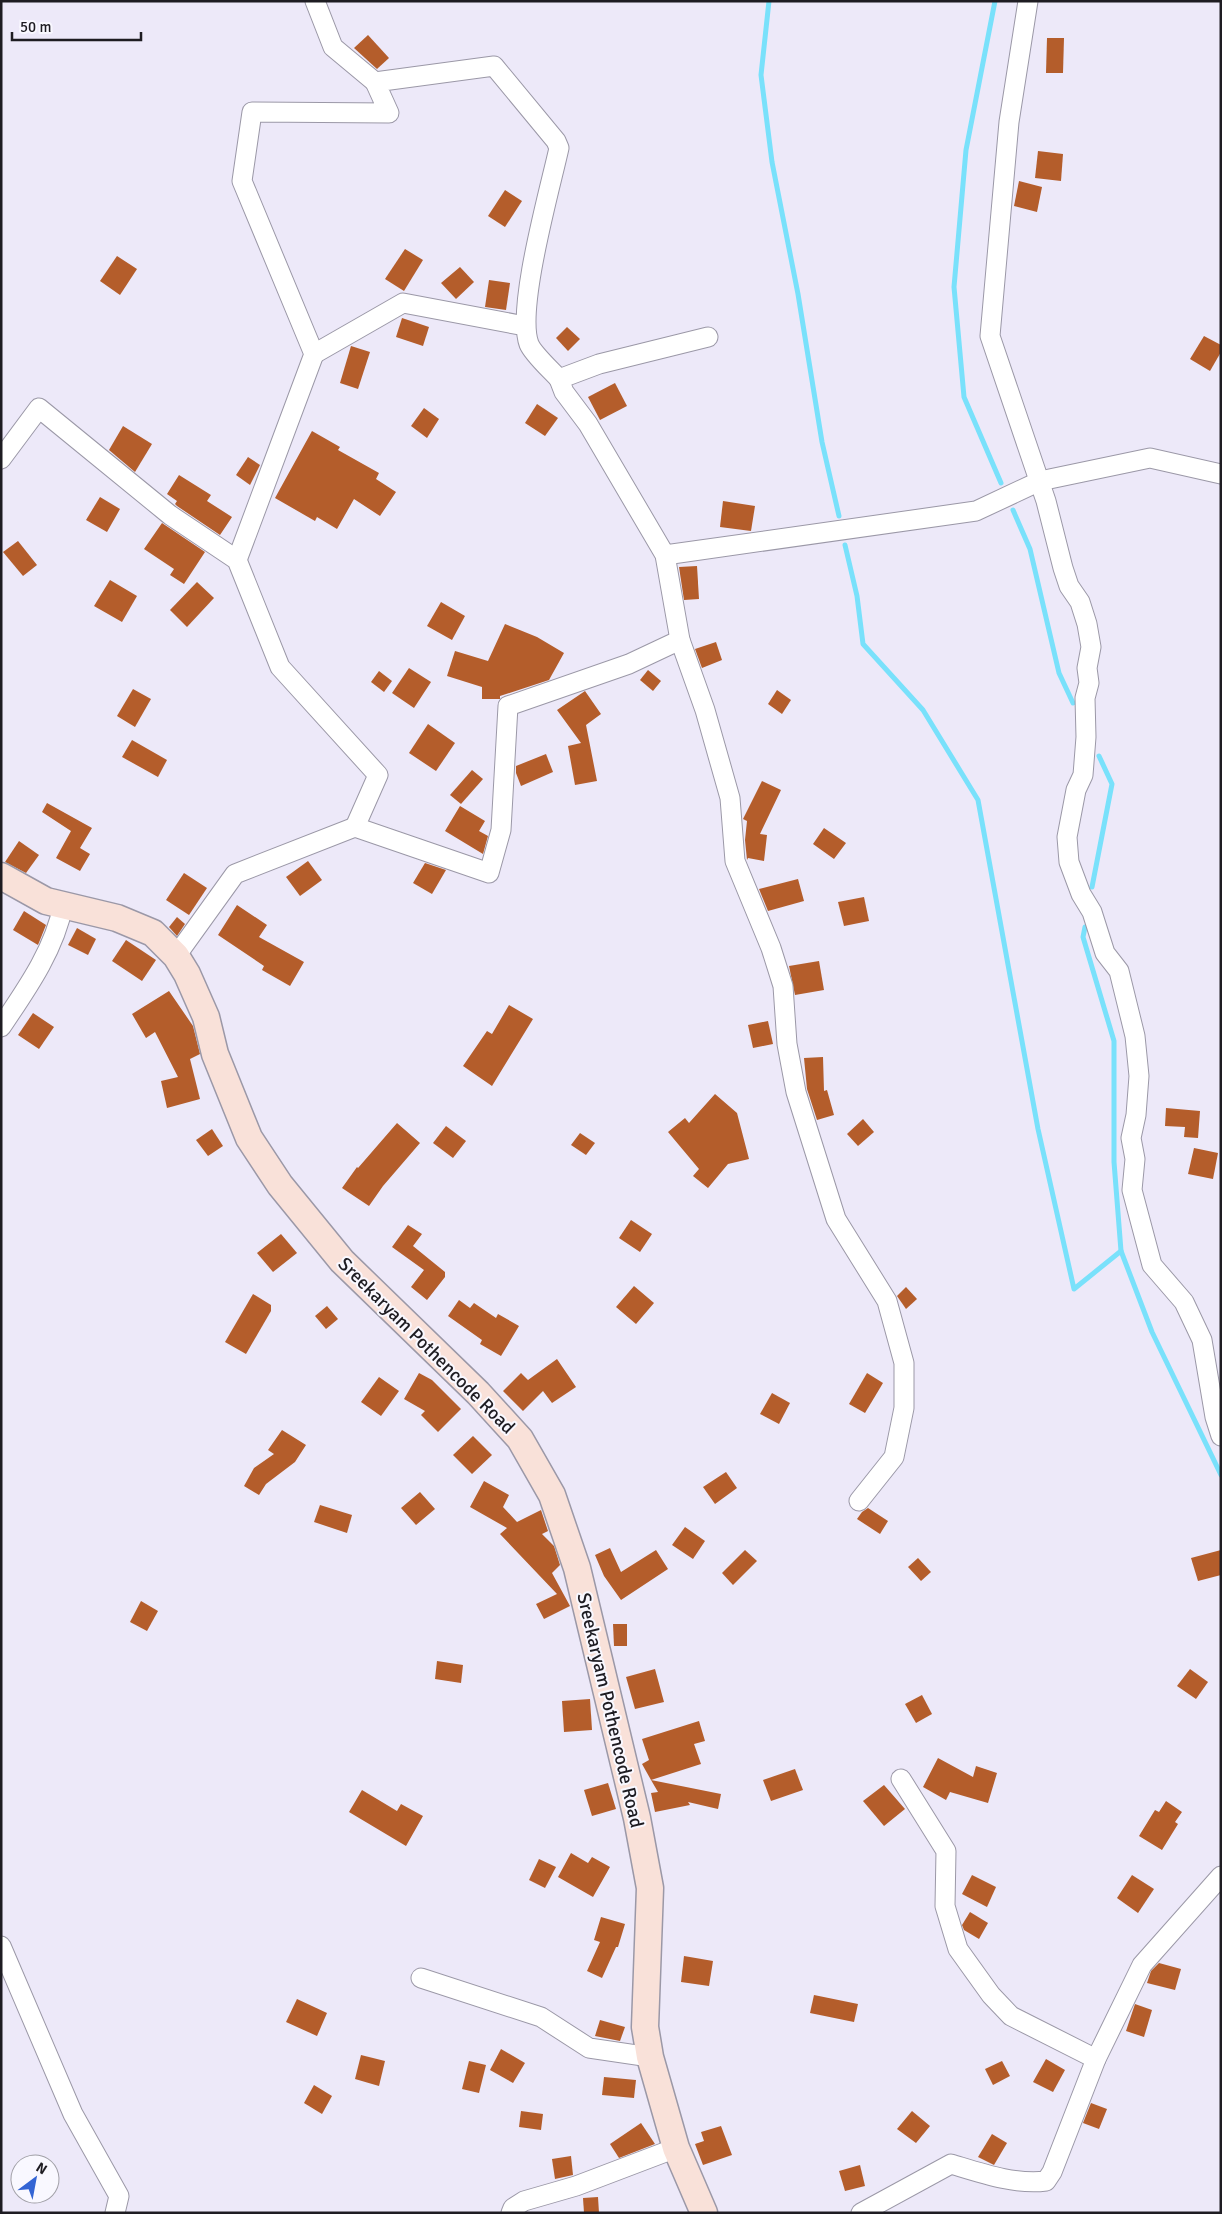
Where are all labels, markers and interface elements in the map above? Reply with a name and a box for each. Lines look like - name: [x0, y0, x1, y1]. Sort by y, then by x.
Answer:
- scale bar: [12, 10, 141, 42]
- text: 50 m: [20, 18, 51, 36]
- street label: Sreekaryam Pothencode Road: [333, 1252, 520, 1439]
- street label: Sreekaryam Pothencode Road: [571, 1590, 649, 1830]
- north arrow: [10, 2154, 60, 2204]
- text: N: [33, 2159, 50, 2178]

